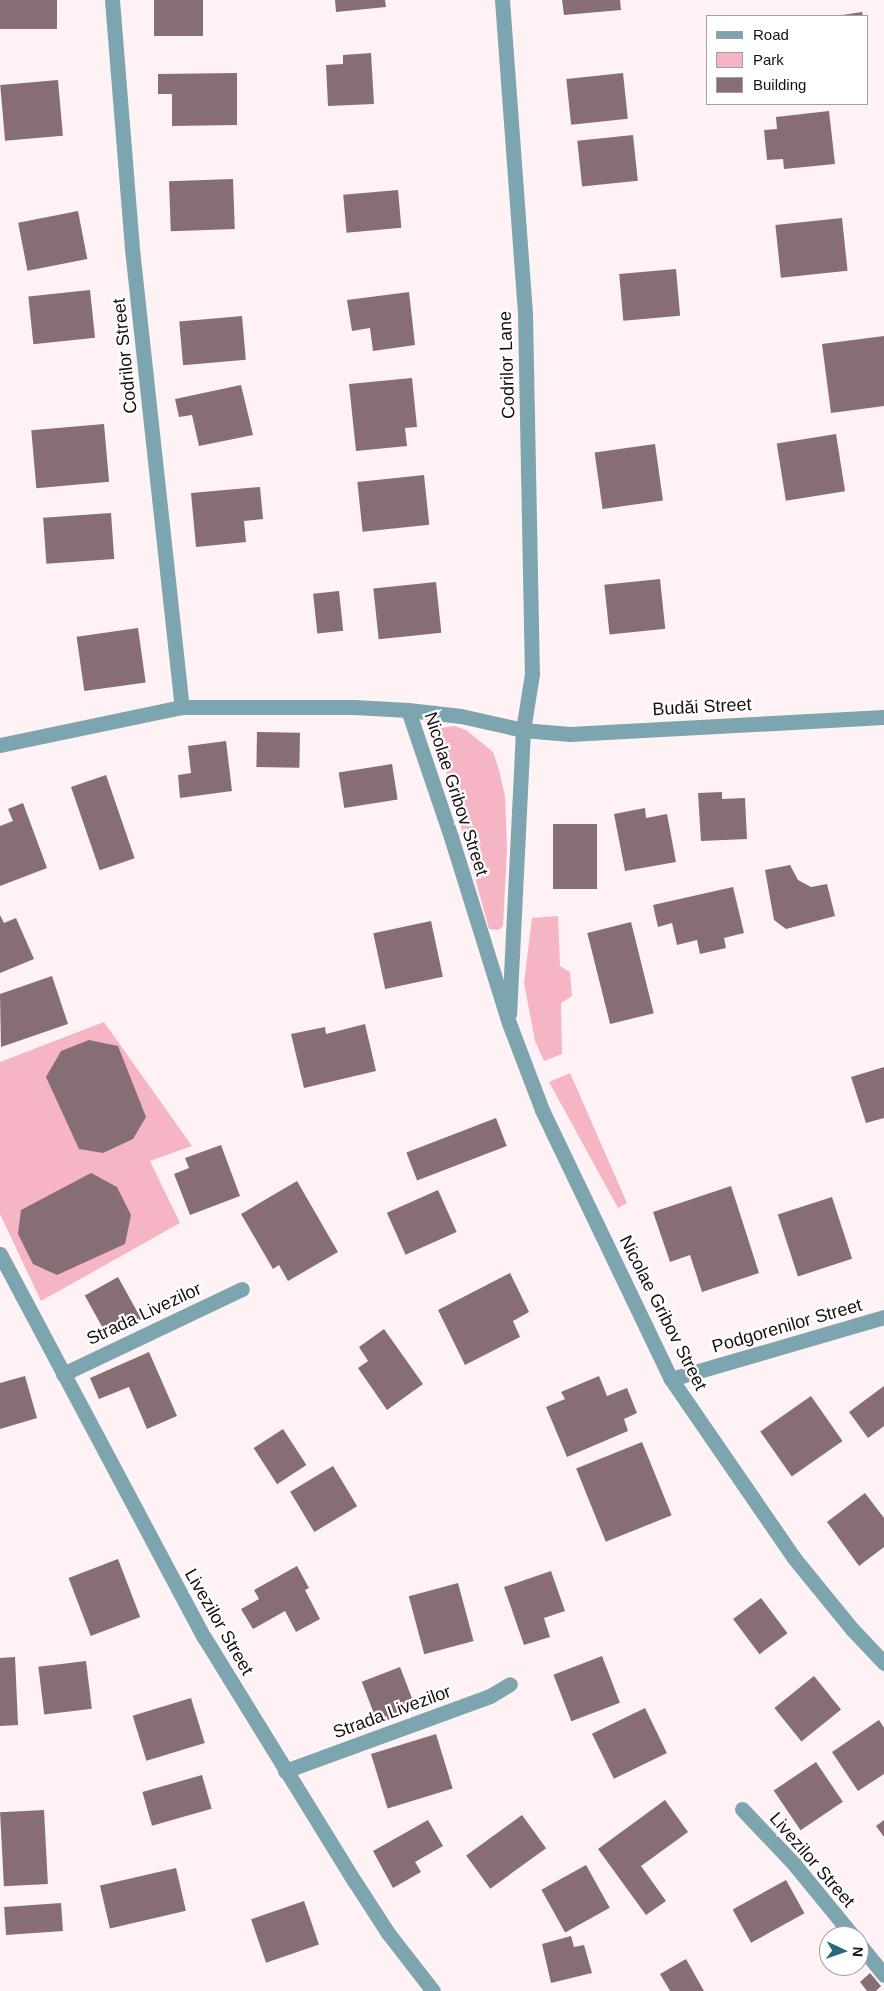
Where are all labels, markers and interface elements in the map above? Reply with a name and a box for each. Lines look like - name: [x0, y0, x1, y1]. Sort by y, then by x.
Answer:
- legend: [706, 15, 869, 105]
- text: Road: [753, 26, 789, 43]
- text: Park: [753, 51, 784, 68]
- text: Building: [753, 76, 806, 93]
- street label: Codrilor Street: [108, 297, 142, 415]
- street label: Codrilor Lane: [494, 311, 520, 419]
- street label: Budăi Street: [652, 694, 752, 720]
- street label: Nicolae Gribov Street: [419, 709, 493, 879]
- street label: Nicolae Gribov Street: [615, 1232, 711, 1394]
- street label: Strada Livezilor: [83, 1278, 205, 1350]
- street label: Podgorenilor Street: [709, 1294, 865, 1358]
- street label: Livezilor Street: [180, 1565, 258, 1679]
- street label: Strada Livezilor: [330, 1681, 454, 1743]
- street label: Livezilor Street: [765, 1808, 859, 1912]
- north arrow: [819, 1926, 869, 1976]
- text: N: [850, 1946, 866, 1957]

